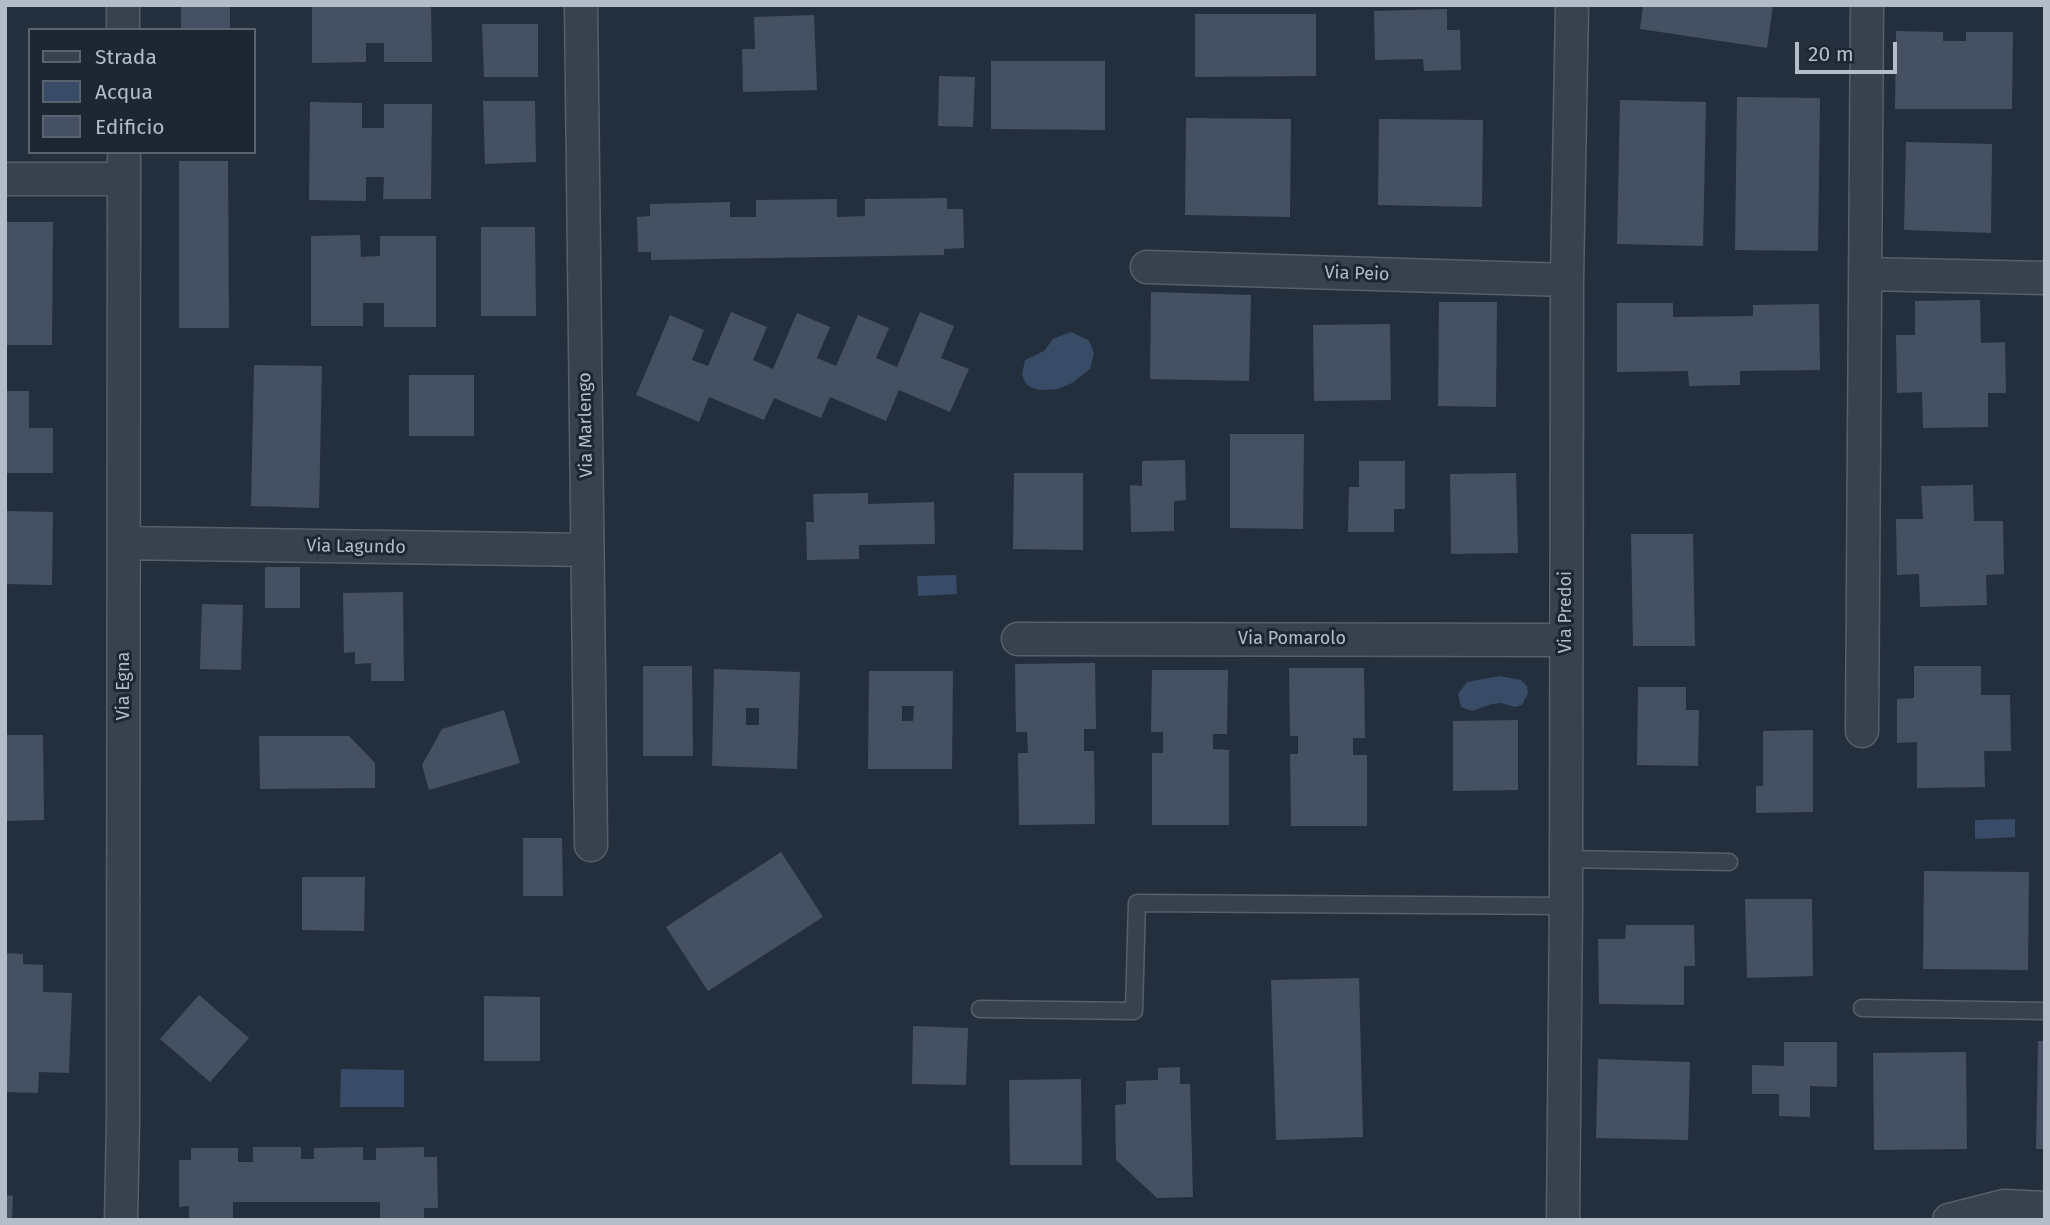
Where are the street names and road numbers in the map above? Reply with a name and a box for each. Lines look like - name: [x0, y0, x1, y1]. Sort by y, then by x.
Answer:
- street label: Via Peio: [1324, 262, 1390, 286]
- street label: Via Marlengo: [574, 372, 598, 478]
- street label: Via Lagundo: [306, 535, 406, 559]
- street label: Via Predoi: [1555, 571, 1577, 653]
- street label: Via Pomarolo: [1238, 628, 1346, 650]
- street label: Via Egna: [113, 652, 135, 720]

